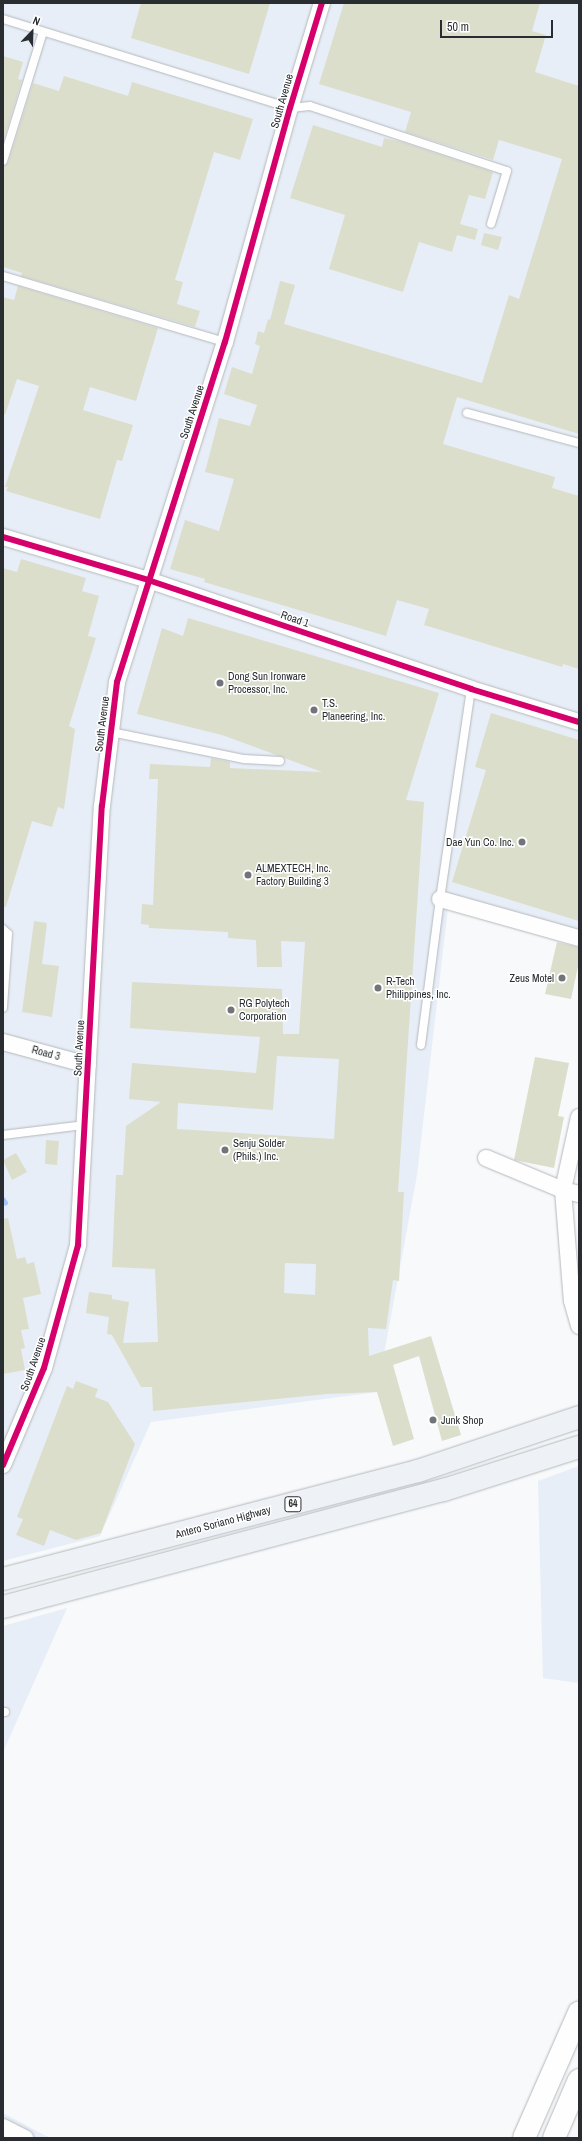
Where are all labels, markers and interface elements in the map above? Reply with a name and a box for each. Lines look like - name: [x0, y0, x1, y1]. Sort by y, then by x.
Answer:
- north arrow: [12, 12, 52, 52]
- scale bar: [442, 12, 555, 38]
- text: N: [31, 13, 42, 29]
- text: 50 m: [447, 19, 469, 35]
- street label: South Avenue: [268, 72, 296, 130]
- street label: South Avenue: [177, 383, 207, 441]
- street label: Road 1: [279, 608, 311, 630]
- place label: Dong Sun Ironware Processor, Inc.: [228, 670, 306, 696]
- marker: Dong Sun Ironware Processor, Inc.: [215, 678, 225, 688]
- street label: South Avenue: [92, 695, 112, 753]
- place label: T.S. Planeering, Inc.: [322, 697, 385, 723]
- marker: T.S. Planeering, Inc.: [309, 705, 319, 715]
- place label: Dae Yun Co. Inc.: [446, 835, 514, 849]
- marker: Dae Yun Co. Inc.: [517, 837, 527, 847]
- place label: ALMEXTECH, Inc. Factory Building 3: [256, 862, 331, 888]
- marker: ALMEXTECH, Inc. Factory Building 3: [243, 870, 253, 880]
- place label: Zeus Motel: [509, 971, 554, 985]
- marker: Zeus Motel: [557, 973, 567, 983]
- place label: R-Tech Philippines, Inc.: [386, 975, 451, 1001]
- marker: R-Tech Philippines, Inc.: [373, 983, 383, 993]
- place label: RG Polytech Corporation: [239, 997, 290, 1023]
- marker: RG Polytech Corporation: [226, 1005, 236, 1015]
- street label: South Avenue: [71, 1019, 87, 1077]
- street label: Road 3: [30, 1043, 62, 1063]
- place label: Senju Solder (Phils.) Inc.: [233, 1137, 285, 1163]
- marker: Senju Solder (Phils.) Inc.: [220, 1145, 230, 1155]
- street label: South Avenue: [18, 1335, 48, 1393]
- place label: Junk Shop: [441, 1413, 484, 1427]
- marker: Junk Shop: [428, 1415, 438, 1425]
- road number: 64: [284, 1496, 302, 1512]
- street label: Antero Soriano Highway: [174, 1503, 272, 1541]

